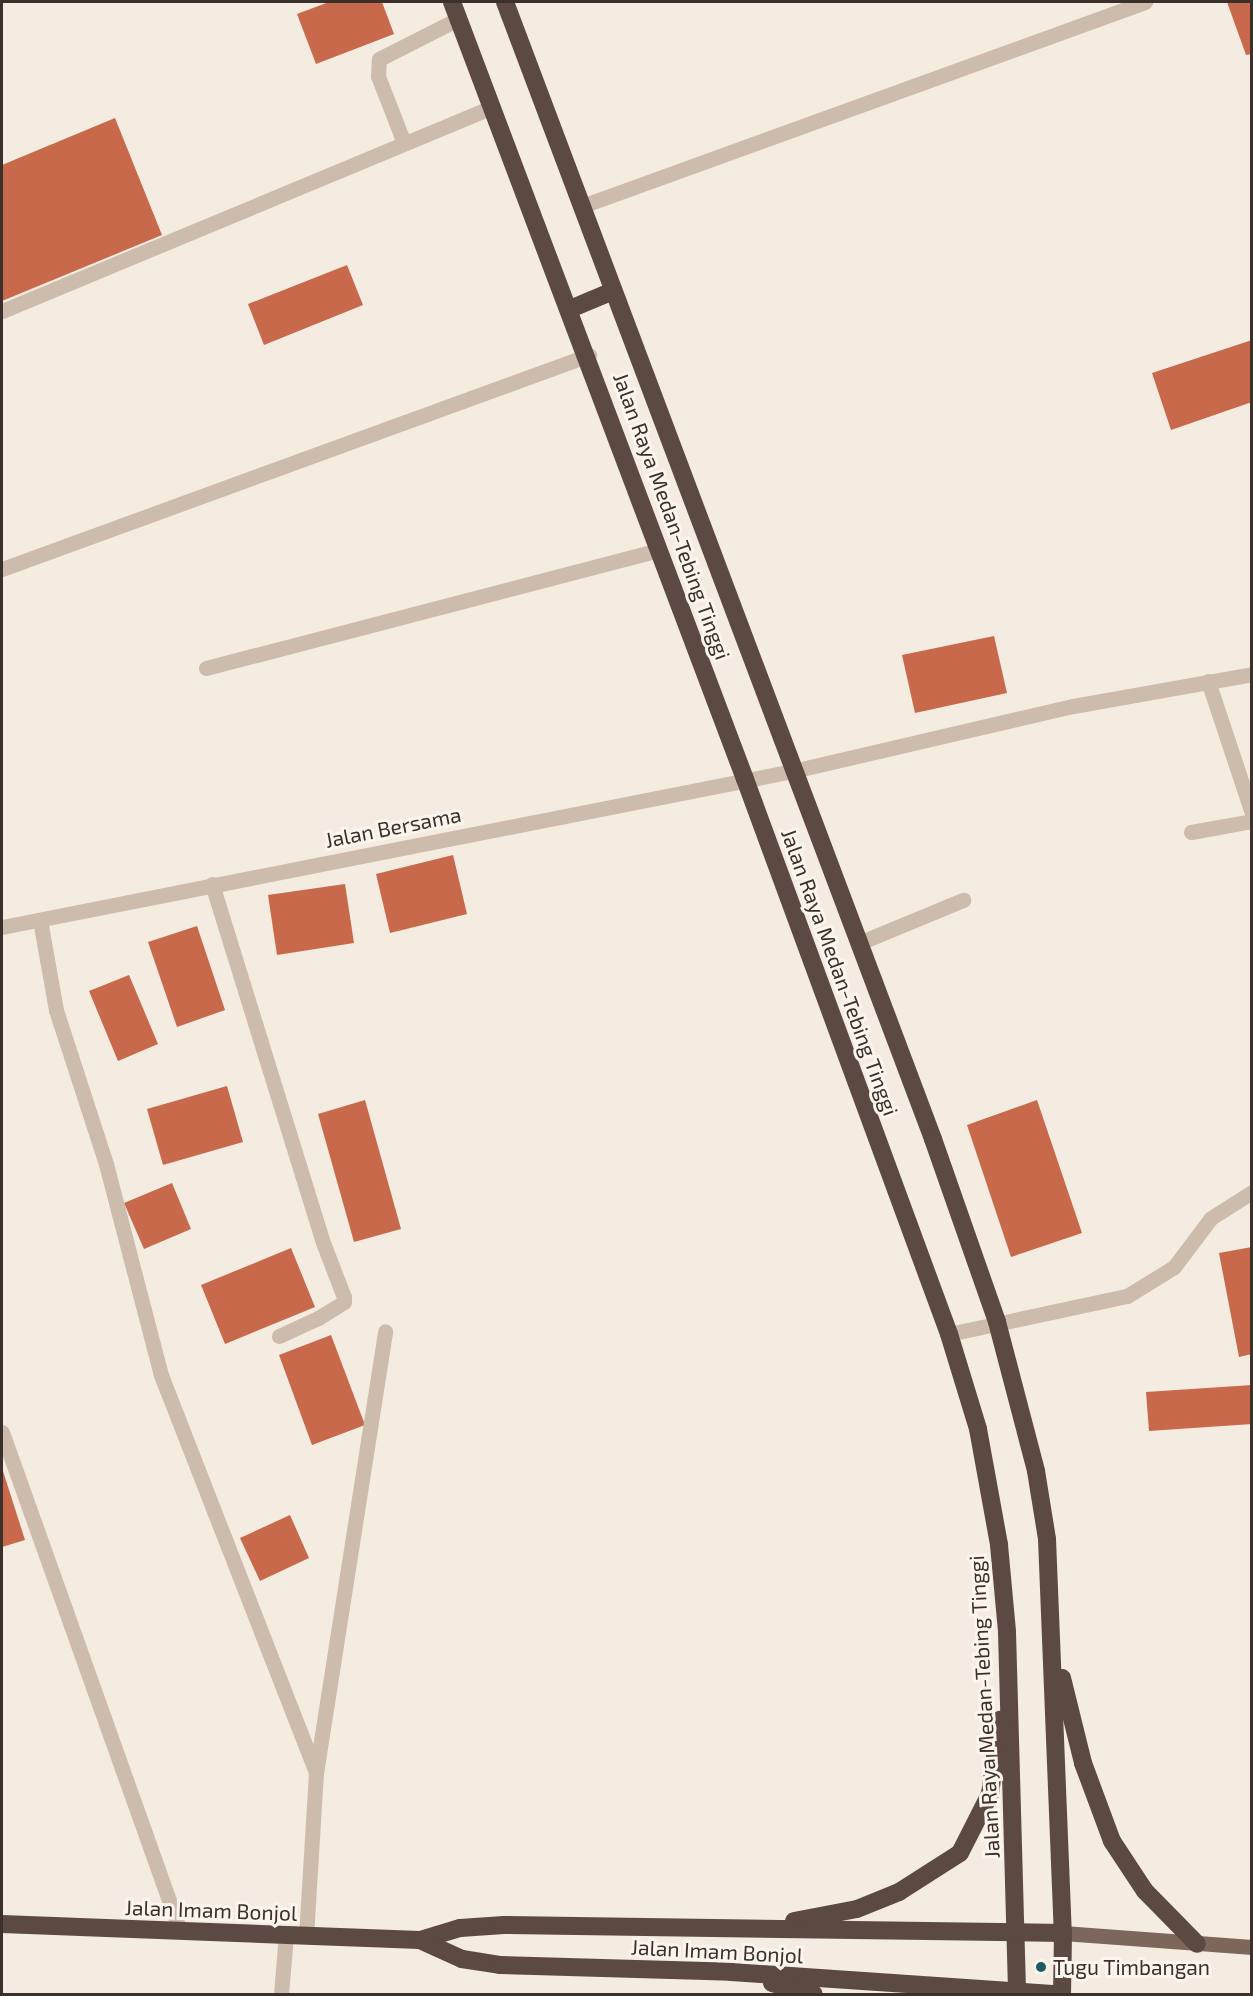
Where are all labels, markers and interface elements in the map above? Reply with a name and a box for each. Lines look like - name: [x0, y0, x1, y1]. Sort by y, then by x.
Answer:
- street label: Jalan Raya Medan-Tebing Tinggi: [608, 369, 736, 663]
- street label: Jalan Bersama: [323, 801, 463, 853]
- street label: Jalan Raya Medan-Tebing Tinggi: [776, 825, 904, 1119]
- street label: Jalan Raya Medan-Tebing Tinggi: [963, 1555, 1005, 1859]
- street label: Jalan Imam Bonjol: [124, 1894, 298, 1926]
- street label: Jalan Imam Bonjol: [630, 1934, 804, 1968]
- place label: Tugu Timbangan: [1053, 1954, 1211, 1980]
- marker: Tugu Timbangan: [1034, 1960, 1048, 1974]

